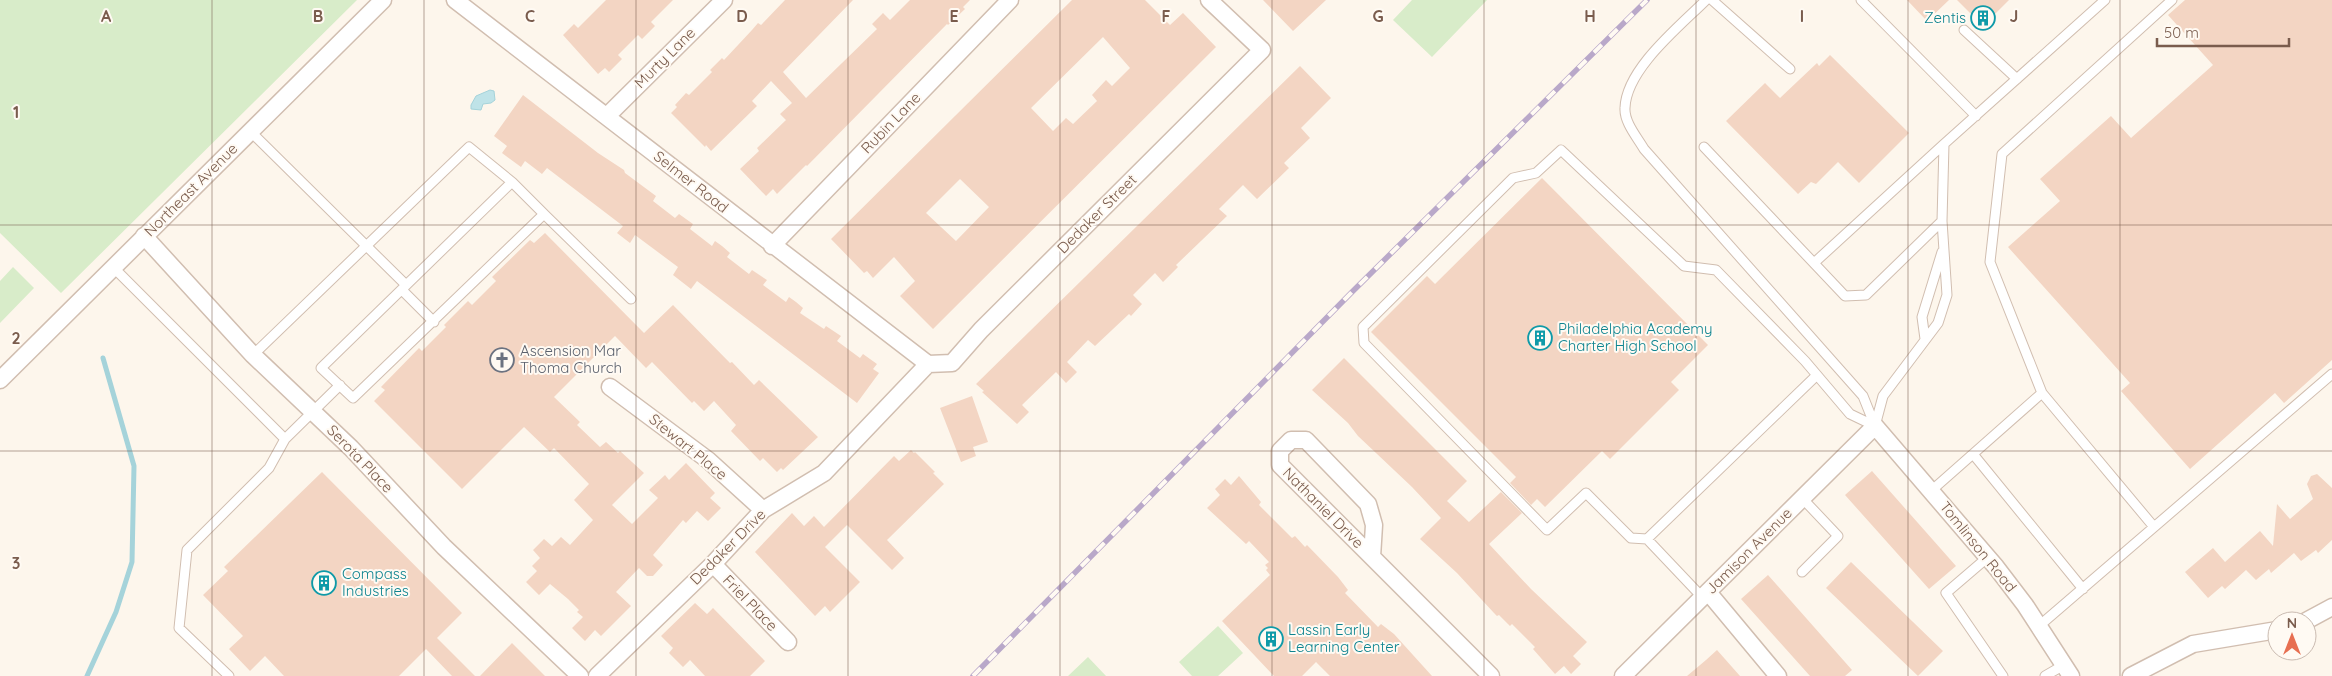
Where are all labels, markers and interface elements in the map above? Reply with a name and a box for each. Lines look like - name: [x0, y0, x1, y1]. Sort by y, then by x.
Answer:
- building icon: Zentis: [1970, 5, 1996, 31]
- text: A: [101, 6, 112, 26]
- text: B: [313, 6, 323, 26]
- text: C: [525, 6, 535, 26]
- text: D: [736, 6, 748, 26]
- text: E: [949, 6, 959, 26]
- text: F: [1162, 6, 1171, 26]
- text: G: [1372, 6, 1384, 26]
- text: H: [1584, 6, 1596, 26]
- text: I: [1800, 6, 1804, 26]
- text: J: [2010, 6, 2018, 26]
- place label: Zentis: [1924, 8, 1966, 27]
- scale bar: [2157, 15, 2290, 47]
- street label: Murty Lane: [630, 23, 699, 92]
- text: 50 m: [2164, 23, 2199, 42]
- street label: Rubin Lane: [857, 88, 924, 157]
- text: 1: [13, 102, 19, 122]
- street label: Northeast Avenue: [140, 139, 241, 240]
- street label: Selmer Road: [650, 147, 732, 217]
- street label: Dedaker Street: [1053, 170, 1140, 257]
- place label: Philadelphia Academy Charter High School: [1558, 319, 1713, 355]
- building icon: Philadelphia Academy Charter High School: [1527, 325, 1553, 351]
- text: 2: [11, 328, 21, 348]
- place label: Ascension Mar Thoma Church: [520, 341, 622, 377]
- church icon: Ascension Mar Thoma Church: [489, 347, 515, 373]
- street label: Stewart Place: [645, 409, 731, 484]
- street label: Serota Place: [323, 421, 398, 497]
- street label: Nathaniel Drive: [1279, 463, 1368, 552]
- street label: Tomlinson Road: [1936, 497, 2021, 596]
- street label: Jamison Avenue: [1701, 503, 1796, 598]
- street label: Dedaker Drive: [686, 505, 770, 589]
- text: 3: [12, 553, 20, 573]
- place label: Compass Industries: [342, 564, 409, 600]
- building icon: Compass Industries: [311, 570, 337, 596]
- street label: Friel Place: [719, 570, 782, 635]
- north arrow: [2267, 611, 2317, 661]
- text: N: [2287, 614, 2297, 632]
- place label: Lassin Early Learning Center: [1288, 620, 1400, 656]
- building icon: Lassin Early Learning Center: [1258, 626, 1284, 652]

